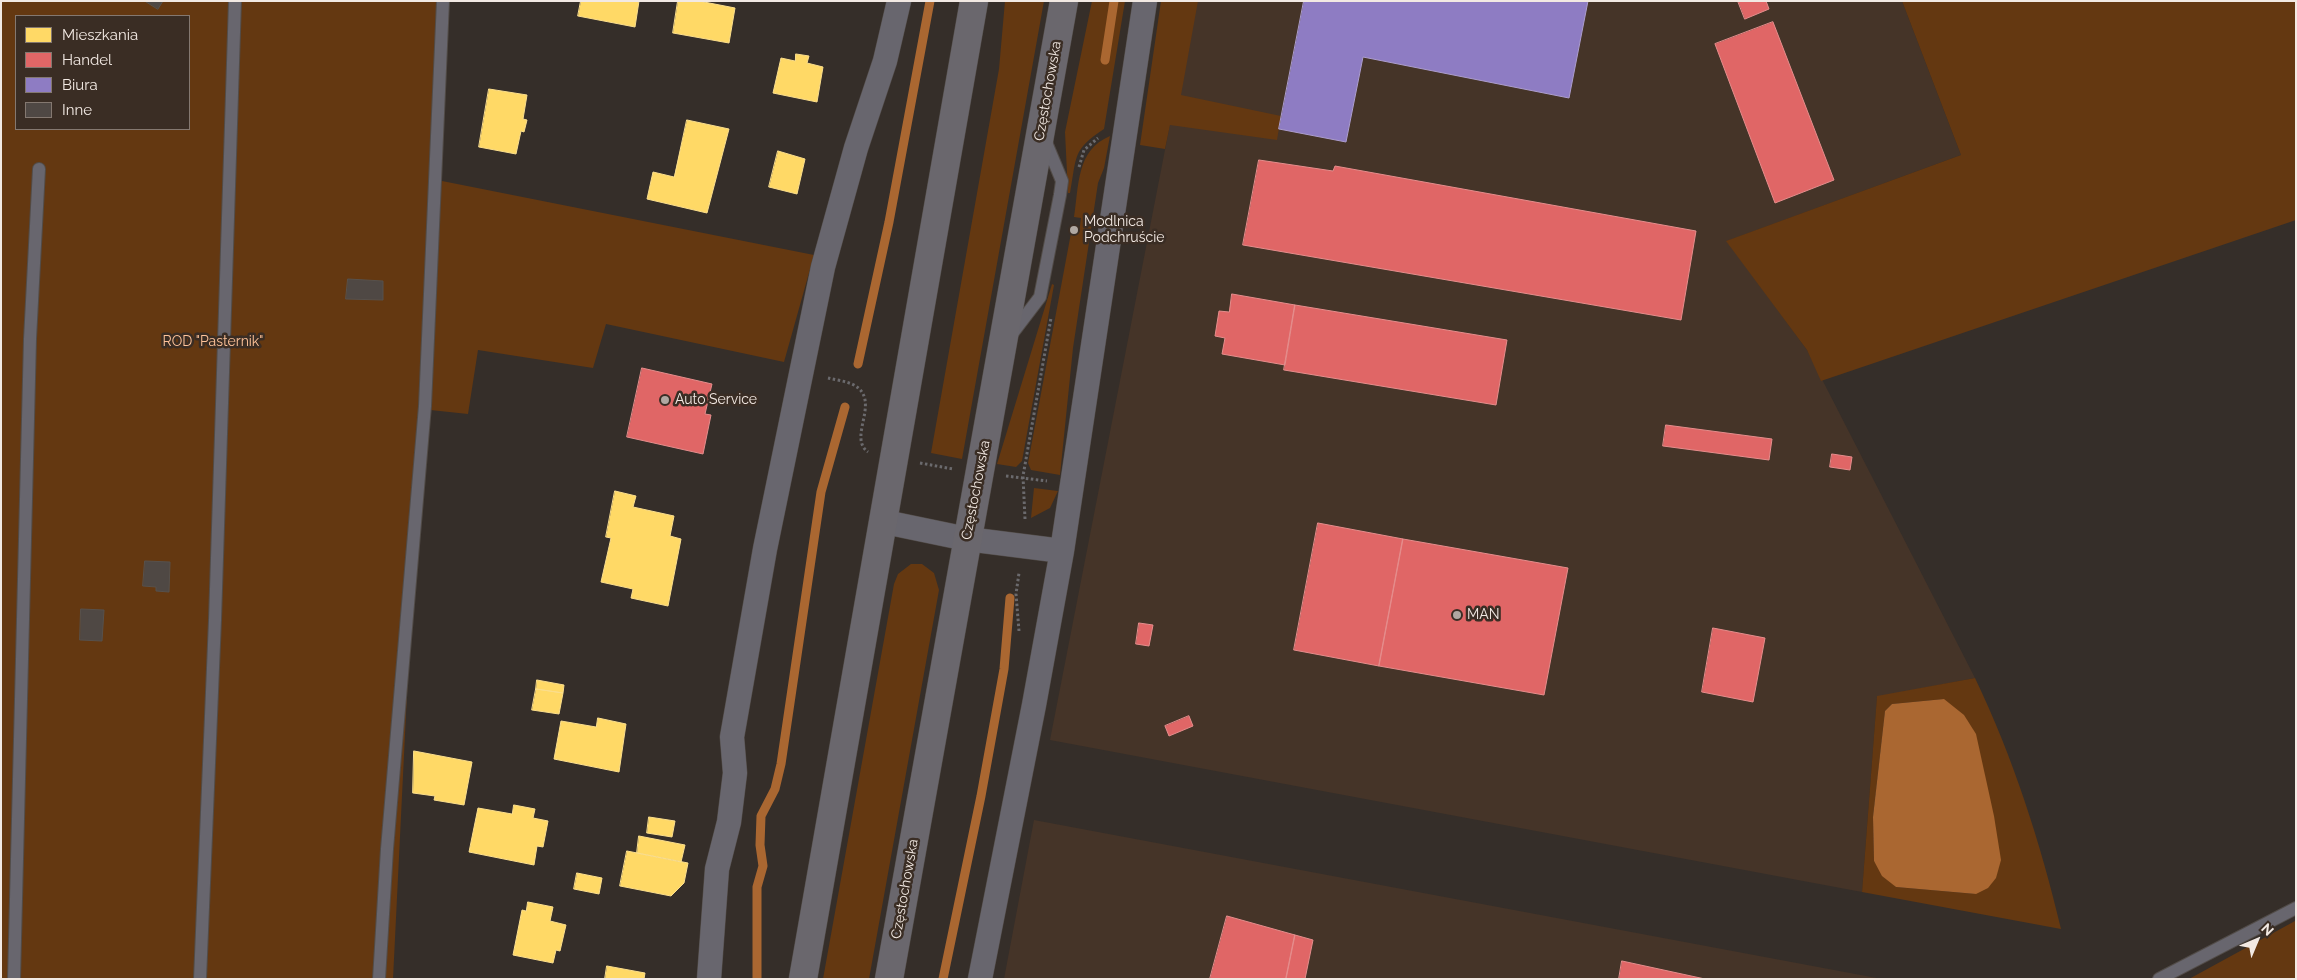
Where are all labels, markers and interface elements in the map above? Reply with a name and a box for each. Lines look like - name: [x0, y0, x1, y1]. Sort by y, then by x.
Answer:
- legend: [15, 15, 190, 130]
- text: Mieszkania: [62, 26, 138, 44]
- street label: Częstochowska: [1031, 40, 1065, 142]
- text: Handel: [62, 51, 112, 69]
- text: Biura: [62, 76, 98, 94]
- text: Inne: [62, 101, 92, 119]
- place label: Modlnica Podchruście: [1084, 214, 1164, 246]
- marker: Modlnica Podchruście: [1068, 224, 1080, 236]
- park label: ROD "Pasternik": [163, 334, 263, 350]
- place label: Auto Service: [675, 392, 757, 408]
- marker: Auto Service: [659, 394, 671, 406]
- street label: Częstochowska: [958, 439, 994, 541]
- place label: MAN: [1467, 607, 1500, 623]
- marker: MAN: [1451, 609, 1463, 621]
- street label: Częstochowska: [888, 838, 922, 940]
- north arrow: [2232, 915, 2282, 965]
- text: N: [2258, 920, 2277, 939]

